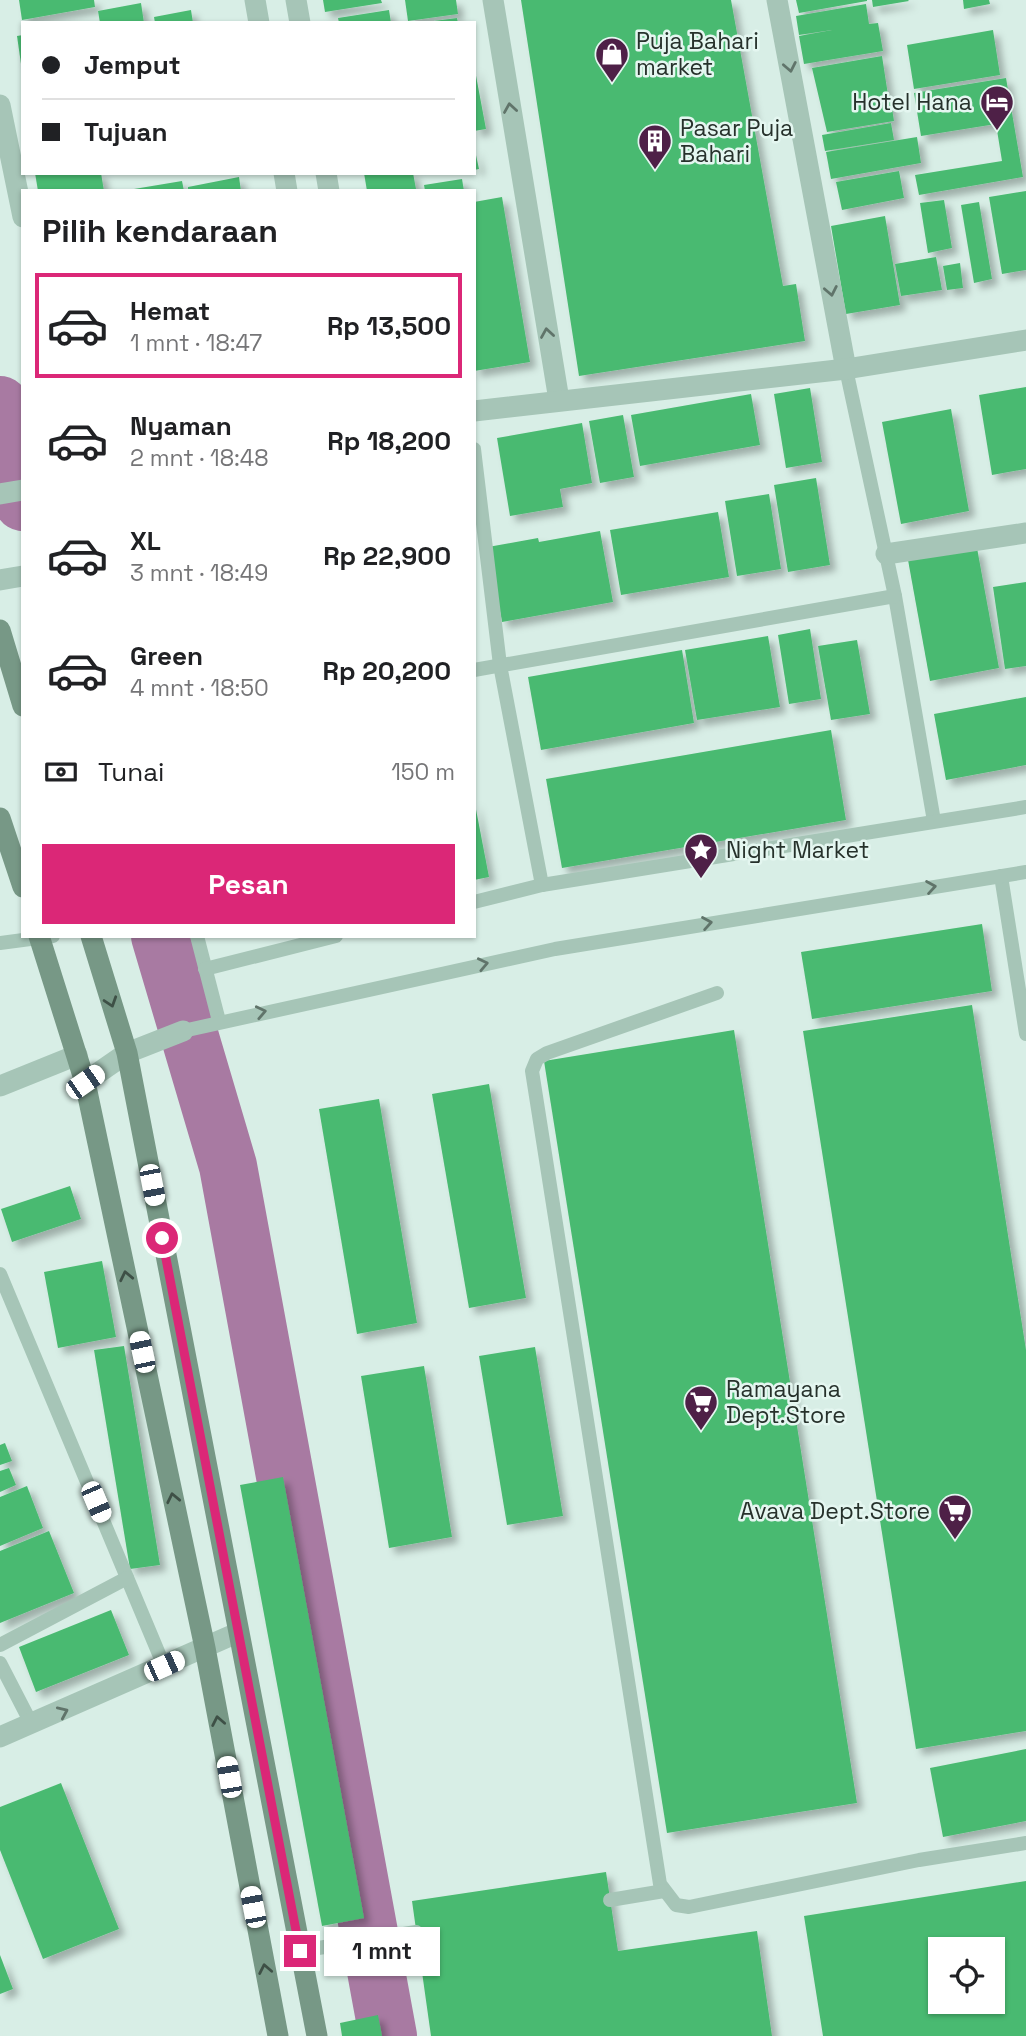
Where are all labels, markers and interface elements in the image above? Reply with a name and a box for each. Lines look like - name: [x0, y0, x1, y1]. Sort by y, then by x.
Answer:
- place label: Puja Bahari market: [636, 26, 759, 82]
- shop icon: Puja Bahari market: [593, 35, 631, 84]
- text: Jemput: [84, 48, 181, 82]
- one-way arrow: [781, 61, 796, 73]
- hotel icon: Hotel Hana: [978, 83, 1016, 132]
- place label: Hotel Hana: [852, 87, 972, 117]
- one-way arrow: [503, 102, 518, 114]
- place label: Pasar Puja Bahari: [680, 113, 793, 169]
- text: Tujuan: [84, 115, 167, 149]
- building icon: Pasar Puja Bahari: [636, 122, 674, 171]
- text: Pilih kendaraan: [42, 211, 278, 251]
- one-way arrow: [823, 285, 838, 297]
- icon: car: [46, 294, 109, 357]
- text: Hemat: [130, 294, 210, 328]
- text: Rp 13,500: [327, 309, 451, 343]
- one-way arrow: [540, 327, 555, 338]
- text: 1 mnt · 18:47: [130, 328, 262, 358]
- icon: car: [46, 409, 109, 472]
- text: Nyaman: [130, 409, 232, 443]
- text: Rp 18,200: [327, 424, 451, 458]
- text: 2 mnt · 18:48: [130, 443, 269, 473]
- icon: car: [46, 524, 109, 587]
- text: XL: [130, 524, 161, 558]
- text: Rp 22,900: [323, 539, 451, 573]
- text: 3 mnt · 18:49: [130, 558, 268, 588]
- icon: car: [46, 639, 109, 702]
- text: Green: [130, 639, 203, 673]
- text: Rp 20,200: [323, 654, 451, 688]
- text: 4 mnt · 18:50: [130, 673, 269, 703]
- icon: cash: [42, 753, 80, 791]
- text: Tunai: [98, 755, 164, 789]
- text: 150 m: [391, 757, 455, 787]
- place icon: Night Market: [682, 831, 720, 880]
- place label: Night Market: [726, 835, 869, 865]
- button: Pesan: [42, 844, 455, 924]
- one-way arrow: [926, 880, 937, 895]
- one-way arrow: [701, 916, 713, 931]
- one-way arrow: [477, 958, 489, 973]
- one-way arrow: [103, 995, 117, 1007]
- one-way arrow: [255, 1005, 267, 1020]
- car: [62, 1061, 109, 1103]
- car: [138, 1162, 167, 1208]
- route start: [146, 1222, 178, 1254]
- one-way arrow: [120, 1270, 135, 1282]
- car: [128, 1329, 157, 1375]
- place label: Ramayana Dept.Store: [726, 1374, 846, 1430]
- supermarket icon: Ramayana Dept.Store: [682, 1383, 720, 1432]
- car: [79, 1479, 114, 1525]
- one-way arrow: [167, 1492, 182, 1504]
- supermarket icon: Avava Dept.Store: [936, 1492, 974, 1541]
- place label: Avava Dept.Store: [740, 1496, 930, 1526]
- car: [141, 1648, 188, 1684]
- one-way arrow: [56, 1706, 68, 1720]
- one-way arrow: [212, 1715, 227, 1727]
- car: [216, 1754, 243, 1800]
- car: [239, 1884, 268, 1930]
- callout: 1 mnt: [324, 1926, 440, 1976]
- route end: [284, 1935, 316, 1967]
- text: 1 mnt: [352, 1936, 412, 1966]
- map controls: [928, 1937, 1005, 2014]
- button: locate: [928, 1937, 1005, 2014]
- one-way arrow: [258, 1963, 273, 1975]

